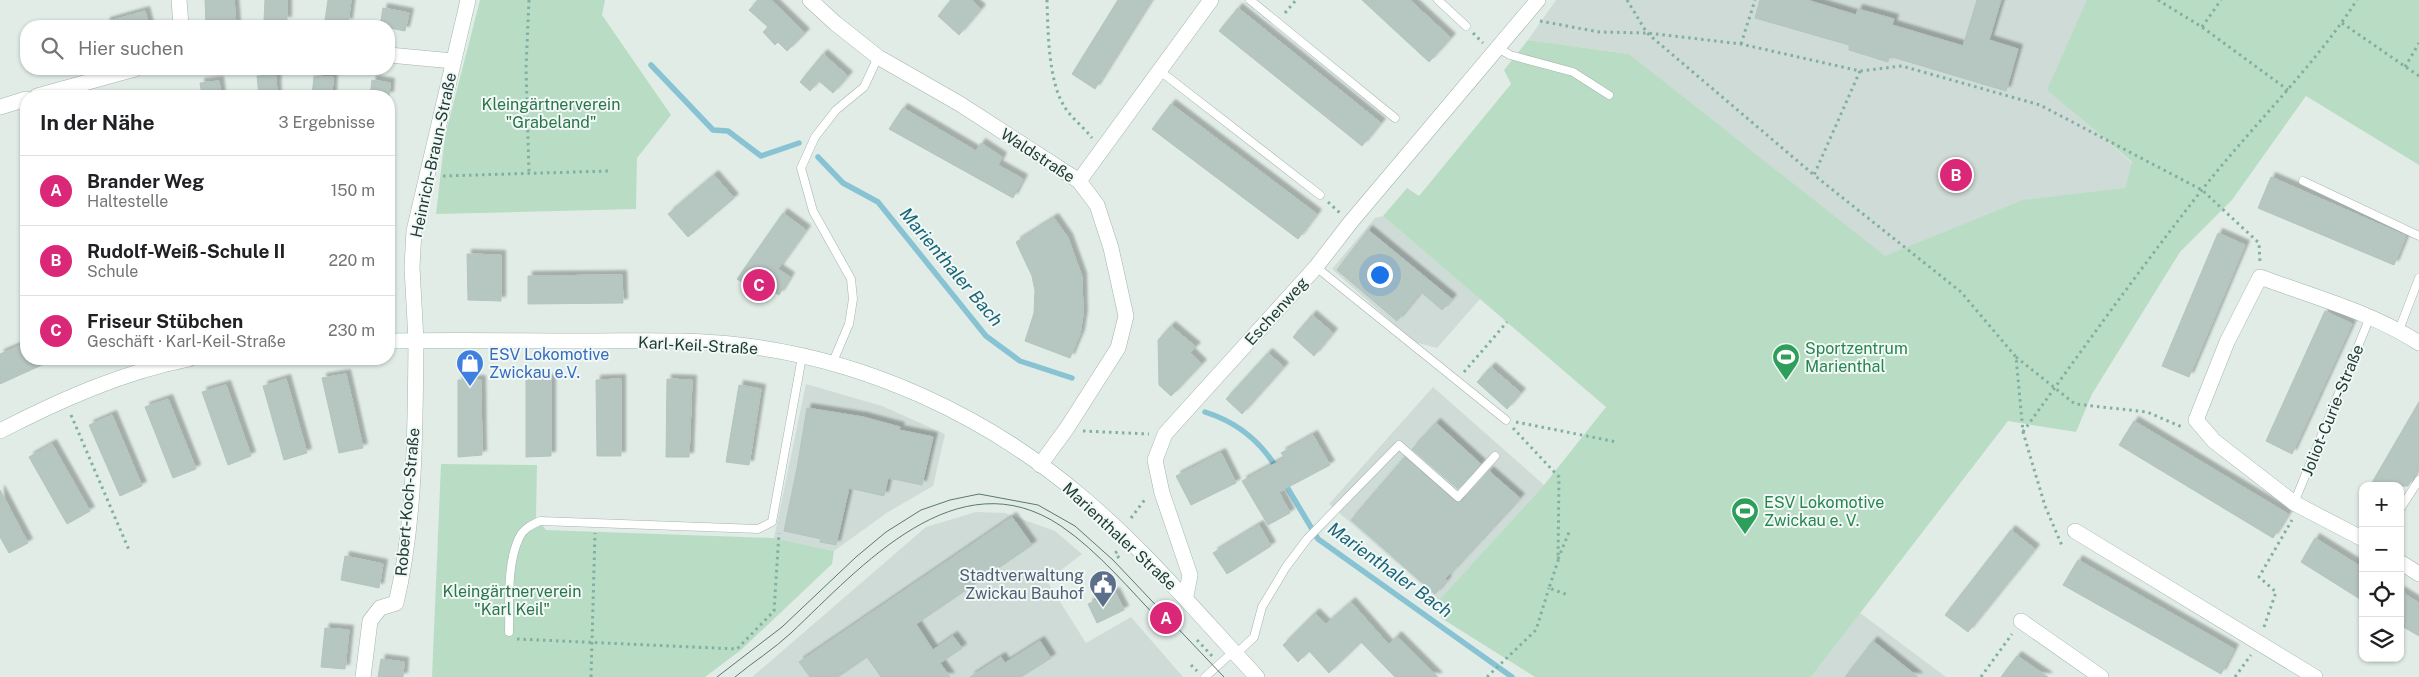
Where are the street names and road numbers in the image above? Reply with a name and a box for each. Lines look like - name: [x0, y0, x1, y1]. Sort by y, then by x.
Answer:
- street label: Heinrich-Braun-Straße: [407, 71, 460, 239]
- street label: Waldstraße: [997, 124, 1078, 186]
- street label: Eschenweg: [1241, 273, 1312, 349]
- street label: Karl-Keil-Straße: [637, 333, 759, 358]
- street label: Joliot-Curie-Straße: [2297, 342, 2367, 479]
- street label: Robert-Koch-Straße: [392, 427, 423, 577]
- street label: Marienthaler Straße: [1059, 479, 1181, 594]

